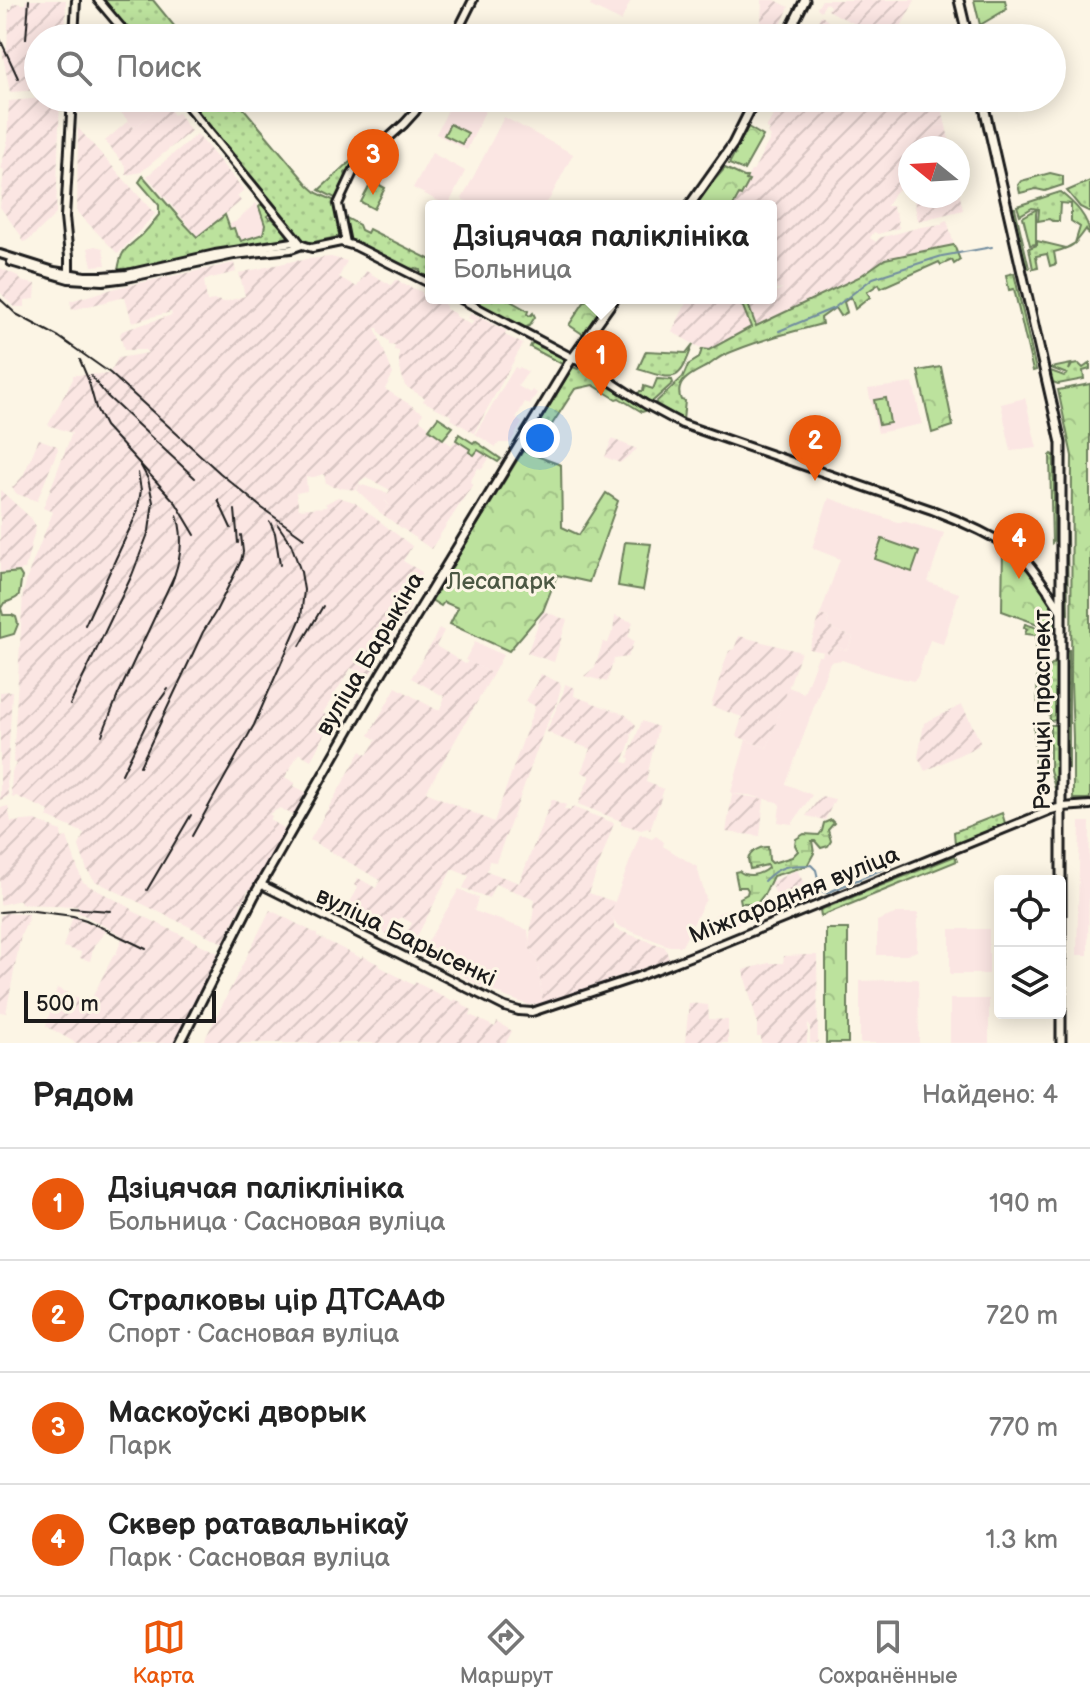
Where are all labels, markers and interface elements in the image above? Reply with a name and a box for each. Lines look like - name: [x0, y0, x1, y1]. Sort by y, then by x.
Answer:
- search box: [24, 24, 1066, 112]
- icon: search: [52, 46, 96, 90]
- text: Поиск: [116, 50, 202, 86]
- pin: 3: [347, 129, 399, 195]
- north arrow: [898, 136, 970, 208]
- popup: [425, 200, 777, 304]
- text: Дзіцячая паліклініка: [453, 219, 749, 255]
- text: Больница: [453, 255, 572, 286]
- pin: 1: [575, 330, 627, 396]
- pin: 2: [789, 415, 841, 481]
- your location: [520, 418, 560, 458]
- pin: 4: [993, 513, 1045, 579]
- street label: вуліца Барыкіна: [310, 567, 430, 741]
- park label: Лесапарк: [446, 567, 556, 596]
- street label: Рэчыцкі праспект: [1028, 609, 1057, 811]
- street label: Міжгародняя вуліца: [685, 840, 903, 950]
- map controls: [994, 875, 1066, 1019]
- button: locate: [994, 875, 1066, 947]
- street label: вуліца Барысенкі: [311, 881, 501, 993]
- button: layers: [994, 947, 1066, 1019]
- scale bar: [24, 987, 216, 1023]
- text: 500 m: [36, 991, 99, 1018]
- text: Рядом: [32, 1075, 134, 1116]
- text: Найдено: 4: [922, 1080, 1058, 1111]
- text: Дзіцячая паліклініка: [108, 1171, 404, 1207]
- text: 1: [53, 1189, 63, 1220]
- text: 190 m: [989, 1189, 1058, 1220]
- text: Больница · Сасновая вуліца: [108, 1207, 446, 1238]
- text: Стралковы цір ДТСААФ: [108, 1283, 445, 1319]
- text: 2: [50, 1301, 66, 1332]
- text: 720 m: [986, 1301, 1058, 1332]
- text: Спорт · Сасновая вуліца: [108, 1319, 399, 1350]
- text: Маскоўскі дворык: [108, 1395, 366, 1431]
- text: 3: [50, 1413, 66, 1444]
- text: 770 m: [989, 1413, 1058, 1444]
- text: Парк: [108, 1431, 171, 1462]
- text: Сквер ратавальнікаў: [108, 1507, 409, 1543]
- text: 4: [50, 1525, 66, 1556]
- text: 1.3 km: [986, 1525, 1058, 1556]
- text: Парк · Сасновая вуліца: [108, 1543, 390, 1574]
- tab: Карта: [133, 1615, 195, 1690]
- tab: Маршрут: [460, 1615, 553, 1690]
- tab: Сохранённые: [818, 1615, 957, 1690]

